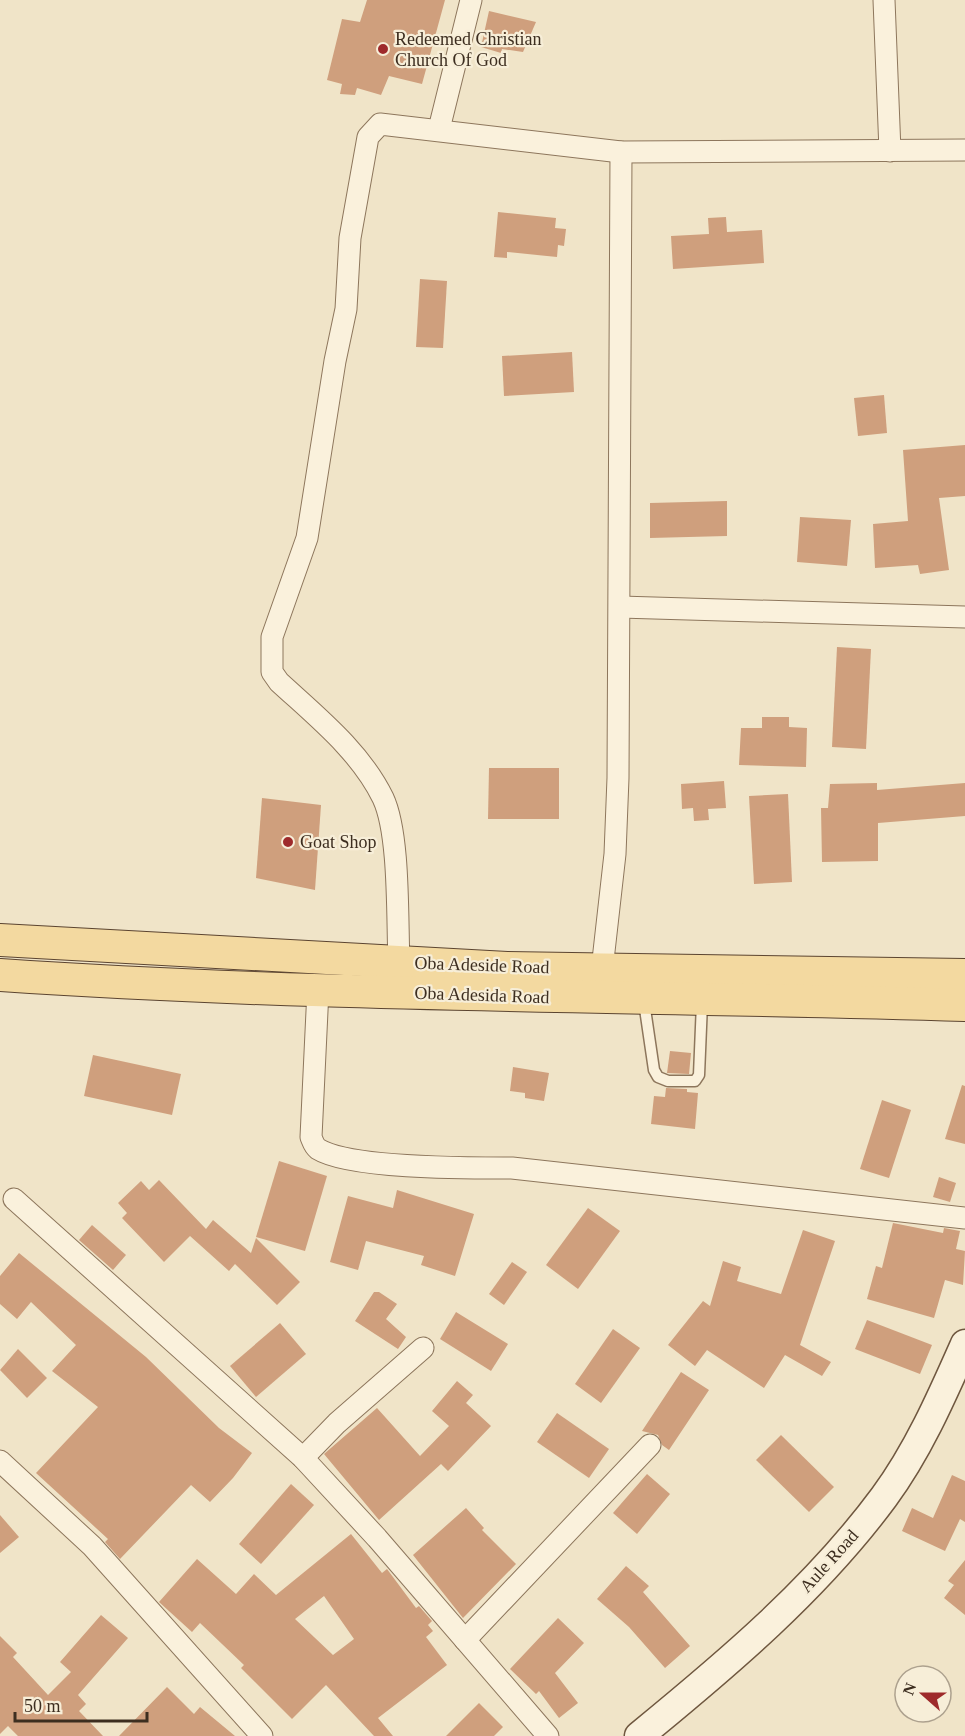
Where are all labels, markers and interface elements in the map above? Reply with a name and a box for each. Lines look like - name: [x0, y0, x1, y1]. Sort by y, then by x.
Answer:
- place label: Redeemed Christian Church Of God: [395, 29, 541, 70]
- marker: Redeemed Christian Church Of God: [376, 42, 390, 56]
- place label: Goat Shop: [300, 832, 377, 852]
- marker: Goat Shop: [281, 835, 295, 849]
- street label: Oba Adeside Road: [414, 953, 550, 977]
- street label: Oba Adesida Road: [414, 983, 550, 1007]
- street label: Aule Road: [796, 1526, 862, 1596]
- north arrow: [893, 1664, 953, 1724]
- text: N: [899, 1680, 920, 1697]
- scale bar: [15, 1685, 147, 1723]
- text: 50 m: [24, 1696, 61, 1716]

